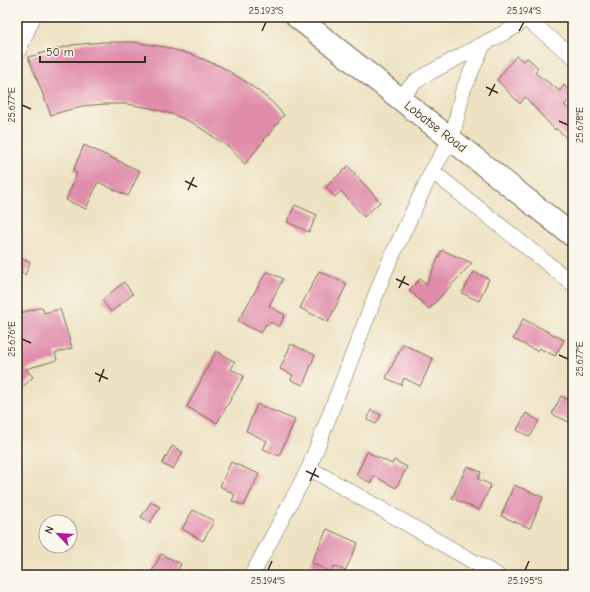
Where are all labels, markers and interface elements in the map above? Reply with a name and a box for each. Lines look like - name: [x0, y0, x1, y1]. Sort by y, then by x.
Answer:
- text: 25.193°S: [249, 5, 284, 17]
- text: 25.194°S: [507, 5, 542, 17]
- scale bar: [40, 38, 145, 64]
- text: 50 m: [46, 45, 74, 59]
- text: 25.677°E: [6, 87, 18, 123]
- street label: Lobatse Road: [402, 97, 470, 155]
- text: 25.678°E: [574, 107, 586, 143]
- text: 25.676°E: [6, 321, 18, 357]
- text: 25.677°E: [574, 341, 586, 377]
- north arrow: [38, 514, 78, 554]
- text: N: [42, 524, 57, 536]
- text: 25.194°S: [251, 575, 286, 587]
- text: 25.195°S: [508, 575, 543, 587]

